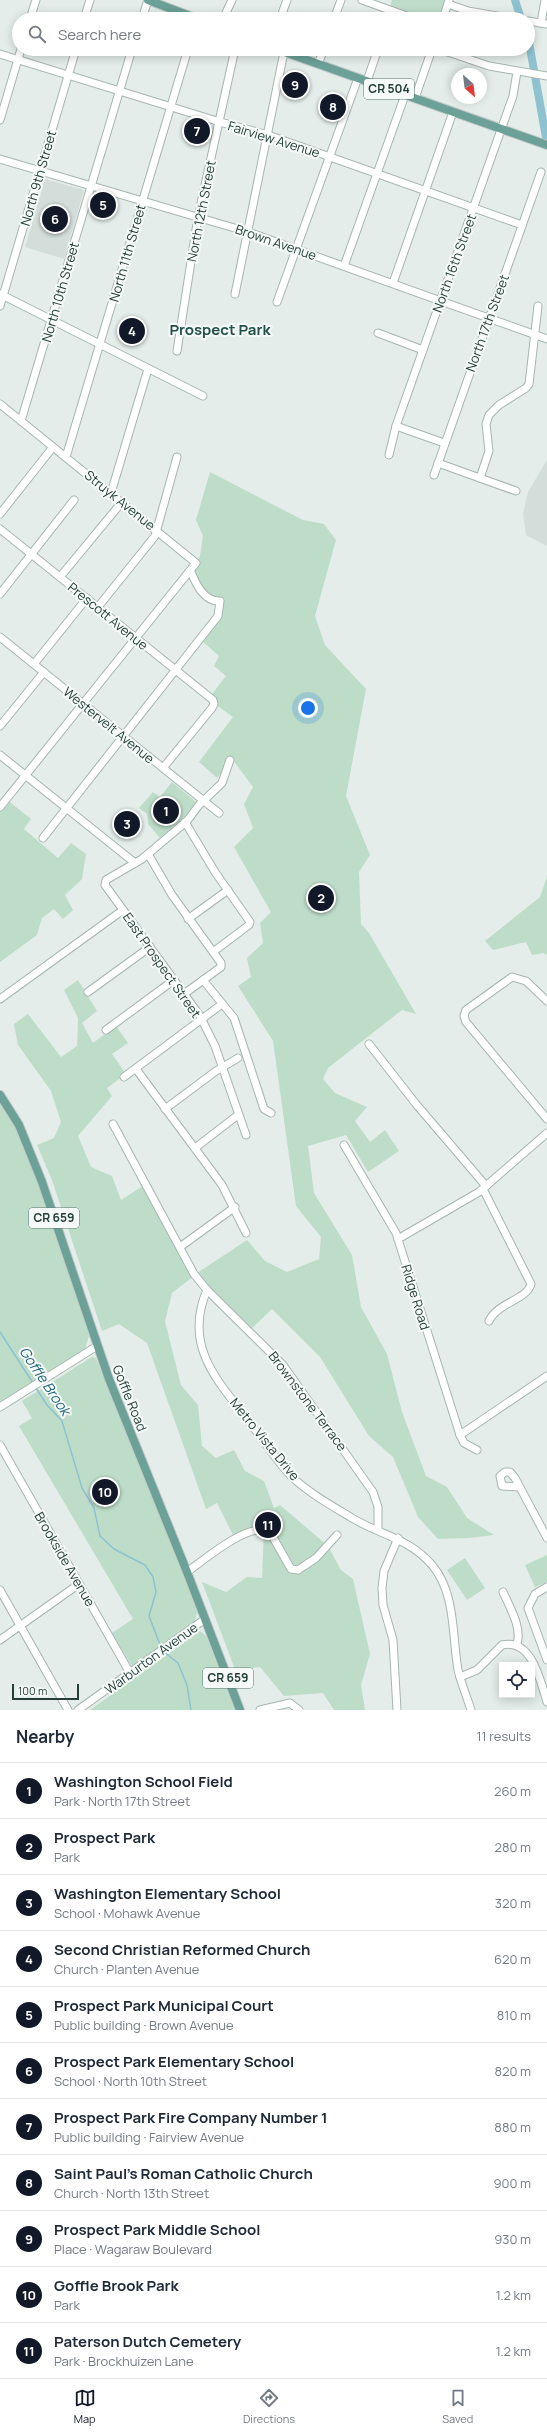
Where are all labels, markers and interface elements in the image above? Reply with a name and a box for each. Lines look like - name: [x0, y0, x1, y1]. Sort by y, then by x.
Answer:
- search box: [12, 12, 535, 56]
- icon: search: [26, 23, 48, 45]
- text: Search here: [58, 24, 141, 45]
- north arrow: [451, 68, 487, 104]
- pin: 9: [282, 70, 308, 100]
- road number: CR 504: [364, 79, 414, 99]
- pin: 8: [320, 92, 346, 122]
- pin: 7: [184, 116, 210, 146]
- street label: Fairview Avenue: [226, 116, 323, 162]
- street label: North 9th Street: [16, 128, 60, 228]
- street label: North 12th Street: [182, 159, 220, 263]
- pin: 5: [90, 190, 116, 220]
- street label: North 11th Street: [104, 202, 150, 304]
- pin: 6: [42, 204, 68, 234]
- street label: North 16th Street: [428, 211, 480, 315]
- street label: Brown Avenue: [233, 220, 319, 264]
- street label: North 10th Street: [37, 240, 83, 344]
- street label: North 17th Street: [461, 272, 513, 374]
- pin: 4: [119, 316, 145, 346]
- district label: Prospect Park: [169, 319, 271, 340]
- street label: Struyk Avenue: [81, 466, 159, 534]
- street label: Prescott Avenue: [64, 578, 152, 654]
- street label: Westervelt Avenue: [60, 683, 159, 768]
- your location: [298, 698, 318, 718]
- pin: 1: [153, 796, 179, 826]
- pin: 3: [114, 809, 140, 839]
- pin: 2: [308, 883, 334, 913]
- street label: East Prospect Street: [119, 909, 205, 1021]
- road number: CR 659: [29, 1208, 79, 1228]
- street label: Ridge Road: [398, 1262, 434, 1332]
- water label: Goffle Brook: [15, 1343, 77, 1421]
- street label: Brownstone Terrace: [265, 1348, 352, 1455]
- street label: Goffle Road: [109, 1362, 151, 1434]
- street label: Metro Vista Drive: [226, 1394, 304, 1484]
- pin: 10: [92, 1477, 118, 1507]
- street label: Brookside Avenue: [31, 1508, 100, 1610]
- pin: 11: [255, 1510, 281, 1540]
- street label: Warburton Avenue: [101, 1618, 202, 1698]
- map controls: [499, 1662, 535, 1698]
- button: locate: [499, 1662, 535, 1698]
- road number: CR 659: [203, 1668, 253, 1688]
- scale bar: [12, 1682, 79, 1701]
- text: 100 m: [18, 1683, 47, 1698]
- text: Nearby: [16, 1725, 74, 1748]
- text: 11 results: [476, 1727, 531, 1745]
- text: Washington School Field: [54, 1771, 233, 1792]
- text: 1: [26, 1782, 32, 1800]
- text: 260 m: [494, 1782, 531, 1800]
- text: Park · North 17th Street: [54, 1792, 190, 1810]
- text: Prospect Park: [54, 1827, 155, 1848]
- text: 2: [25, 1838, 33, 1856]
- text: 280 m: [494, 1838, 531, 1856]
- text: Park: [54, 1848, 80, 1866]
- text: Washington Elementary School: [54, 1883, 281, 1904]
- text: 3: [25, 1894, 33, 1912]
- text: 320 m: [495, 1894, 531, 1912]
- text: School · Mohawk Avenue: [54, 1904, 200, 1922]
- text: Second Christian Reformed Church: [54, 1939, 310, 1960]
- text: 4: [25, 1950, 33, 1968]
- text: 620 m: [494, 1950, 531, 1968]
- text: Church · Planten Avenue: [54, 1960, 199, 1978]
- text: Prospect Park Municipal Court: [54, 1995, 274, 2016]
- text: 5: [25, 2006, 33, 2024]
- text: 810 m: [497, 2006, 531, 2024]
- text: Public building · Brown Avenue: [54, 2016, 234, 2034]
- text: Prospect Park Elementary School: [54, 2051, 294, 2072]
- text: 6: [25, 2062, 33, 2080]
- text: 820 m: [494, 2062, 531, 2080]
- text: School · North 10th Street: [54, 2072, 207, 2090]
- text: Prospect Park Fire Company Number 1: [54, 2107, 328, 2128]
- text: 7: [26, 2118, 32, 2136]
- text: 880 m: [494, 2118, 531, 2136]
- text: Public building · Fairview Avenue: [54, 2128, 244, 2146]
- text: Saint Paul's Roman Catholic Church: [54, 2163, 313, 2184]
- text: 8: [25, 2174, 33, 2192]
- text: 900 m: [493, 2174, 531, 2192]
- text: Church · North 13th Street: [54, 2184, 209, 2202]
- text: Prospect Park Middle School: [54, 2219, 261, 2240]
- text: 9: [25, 2230, 33, 2248]
- text: 930 m: [494, 2230, 531, 2248]
- text: Place · Wagaraw Boulevard: [54, 2240, 212, 2258]
- text: Goffle Brook Park: [54, 2275, 179, 2296]
- text: 10: [22, 2286, 36, 2304]
- text: 1.2 km: [496, 2286, 531, 2304]
- text: Park: [54, 2296, 80, 2314]
- text: Paterson Dutch Cemetery: [54, 2331, 241, 2352]
- text: 11: [23, 2342, 35, 2360]
- text: 1.2 km: [496, 2342, 531, 2360]
- text: Park · Brockhuizen Lane: [54, 2352, 194, 2370]
- tab: Map: [74, 2387, 96, 2426]
- tab: Directions: [243, 2387, 295, 2426]
- tab: Saved: [442, 2387, 473, 2426]

